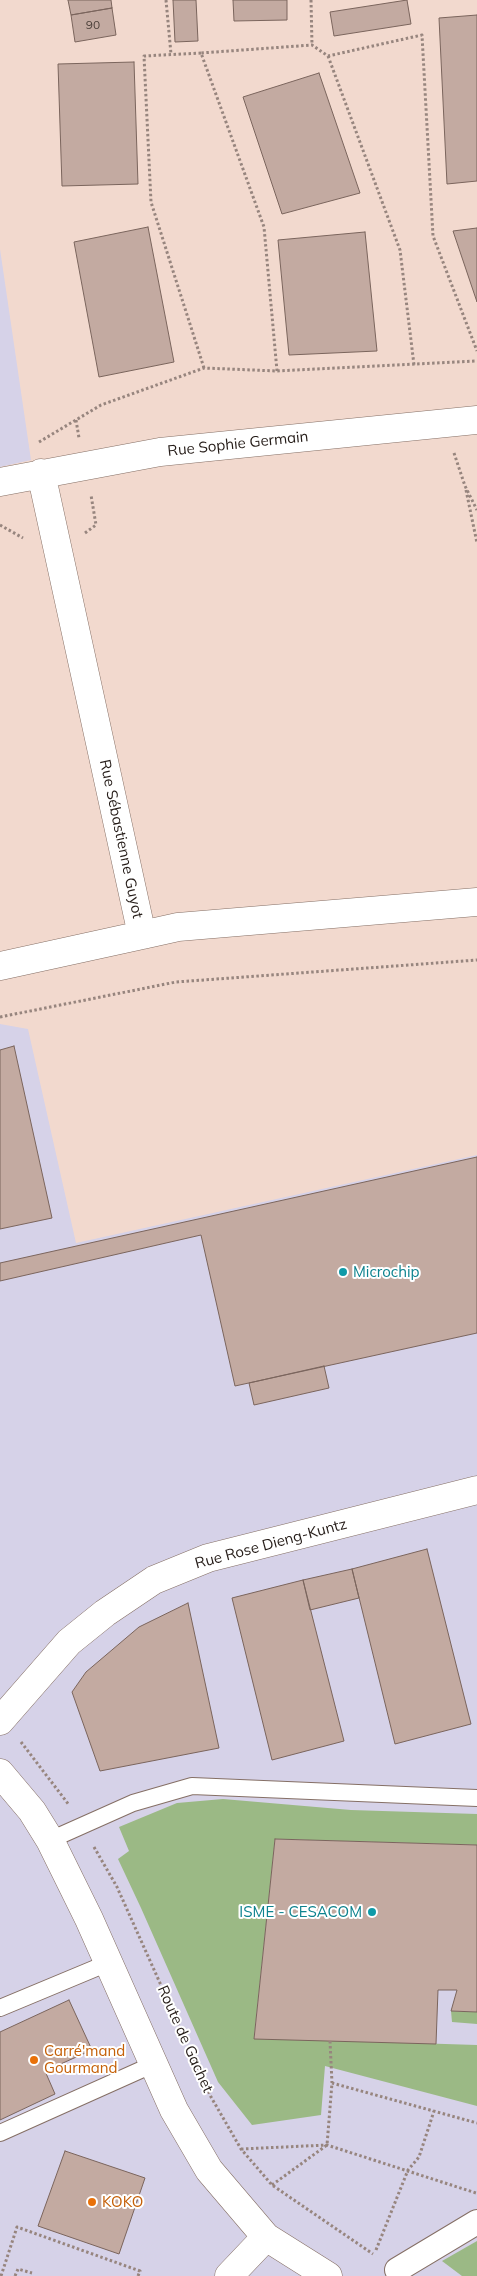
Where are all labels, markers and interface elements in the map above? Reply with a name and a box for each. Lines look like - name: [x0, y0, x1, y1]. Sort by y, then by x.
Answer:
- house number: 90: [86, 18, 100, 32]
- street label: Rue Sophie Germain: [167, 428, 309, 460]
- street label: Rue Sébastienne Guyot: [95, 758, 147, 920]
- place label: Microchip: [353, 1263, 420, 1281]
- marker: Microchip: [337, 1266, 349, 1278]
- street label: Rue Rose Dieng-Kuntz: [193, 1515, 349, 1573]
- place label: ISME - CESACOM: [239, 1903, 362, 1921]
- marker: ISME - CESACOM: [366, 1906, 378, 1918]
- street label: Route de Gachet: [153, 1983, 217, 2095]
- place label: Carré'mand Gourmand: [44, 2042, 125, 2077]
- marker: Carré'mand Gourmand: [28, 2054, 40, 2066]
- place label: KOKO: [102, 2193, 143, 2211]
- marker: KOKO: [86, 2196, 98, 2208]

